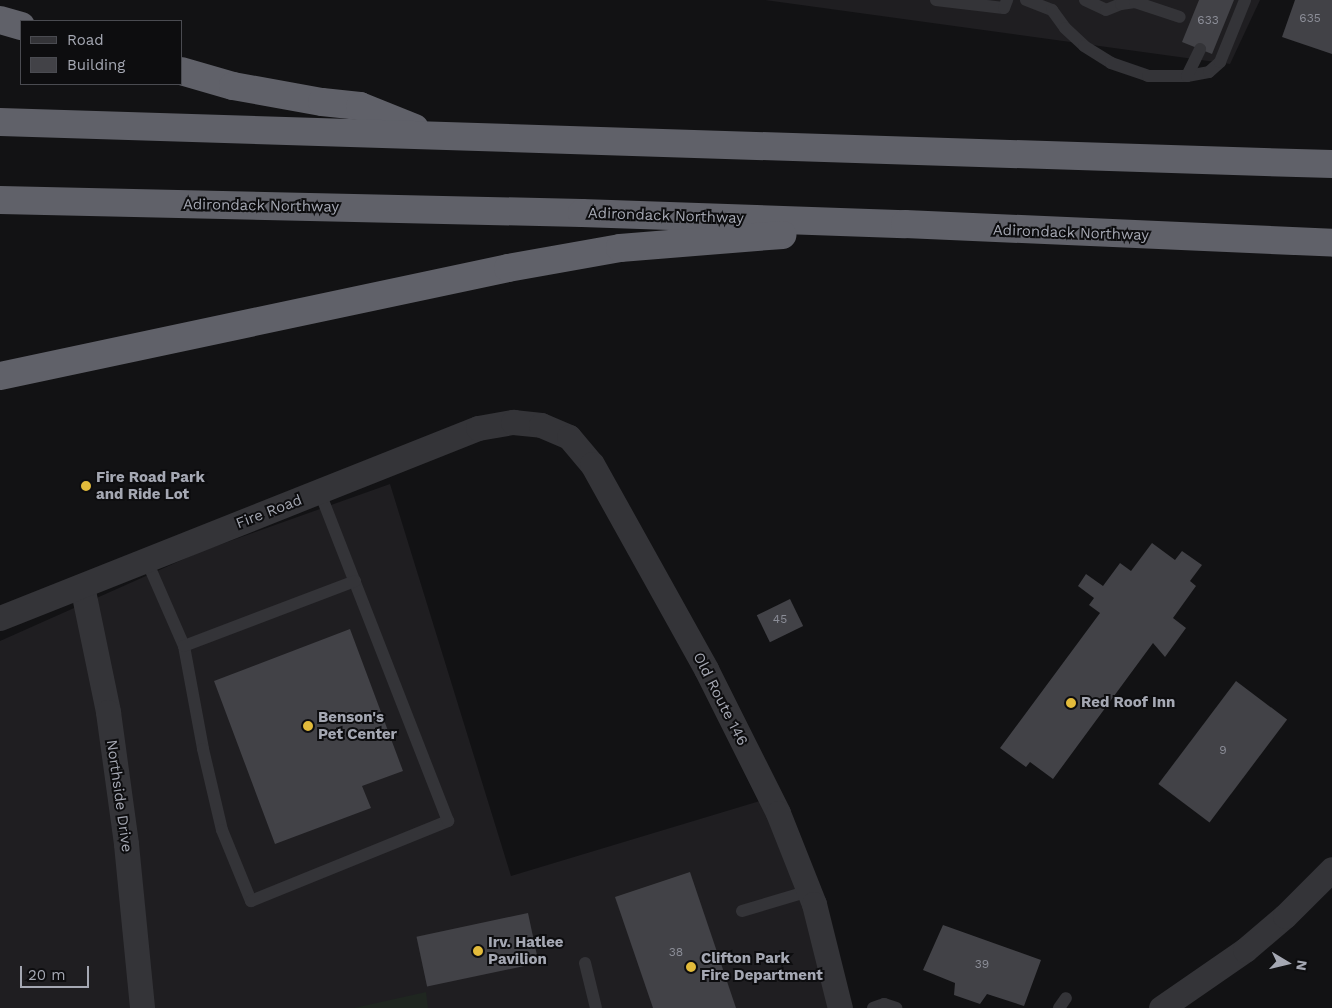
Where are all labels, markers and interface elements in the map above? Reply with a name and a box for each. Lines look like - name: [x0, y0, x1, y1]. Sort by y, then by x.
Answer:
- house number: 635: [1299, 12, 1321, 26]
- house number: 633: [1197, 14, 1219, 28]
- legend: [20, 20, 182, 85]
- text: Road: [67, 31, 104, 49]
- text: Building: [67, 56, 125, 74]
- street label: Adirondack Northway: [183, 196, 339, 216]
- street label: Adirondack Northway: [588, 204, 744, 228]
- street label: Adirondack Northway: [993, 221, 1149, 245]
- place label: Fire Road Park and Ride Lot: [96, 468, 205, 503]
- marker: Fire Road Park and Ride Lot: [80, 480, 92, 492]
- street label: Fire Road: [233, 491, 305, 533]
- house number: 45: [773, 613, 787, 627]
- street label: Old Route 146: [689, 649, 751, 749]
- place label: Red Roof Inn: [1081, 694, 1176, 712]
- marker: Red Roof Inn: [1065, 697, 1077, 709]
- place label: Benson's Pet Center: [318, 708, 397, 743]
- marker: Benson's Pet Center: [302, 720, 314, 732]
- street label: Northside Drive: [102, 739, 136, 853]
- house number: 9: [1219, 744, 1227, 758]
- place label: Irv. Hatlee Pavilion: [488, 933, 564, 968]
- north arrow: [1262, 938, 1312, 988]
- marker: Irv. Hatlee Pavilion: [472, 945, 484, 957]
- house number: 38: [669, 946, 683, 960]
- place label: Clifton Park Fire Department: [701, 949, 823, 984]
- scale bar: [22, 956, 91, 988]
- house number: 39: [975, 958, 989, 972]
- text: N: [1293, 959, 1311, 972]
- marker: Clifton Park Fire Department: [685, 961, 697, 973]
- text: 20 m: [28, 966, 66, 984]

